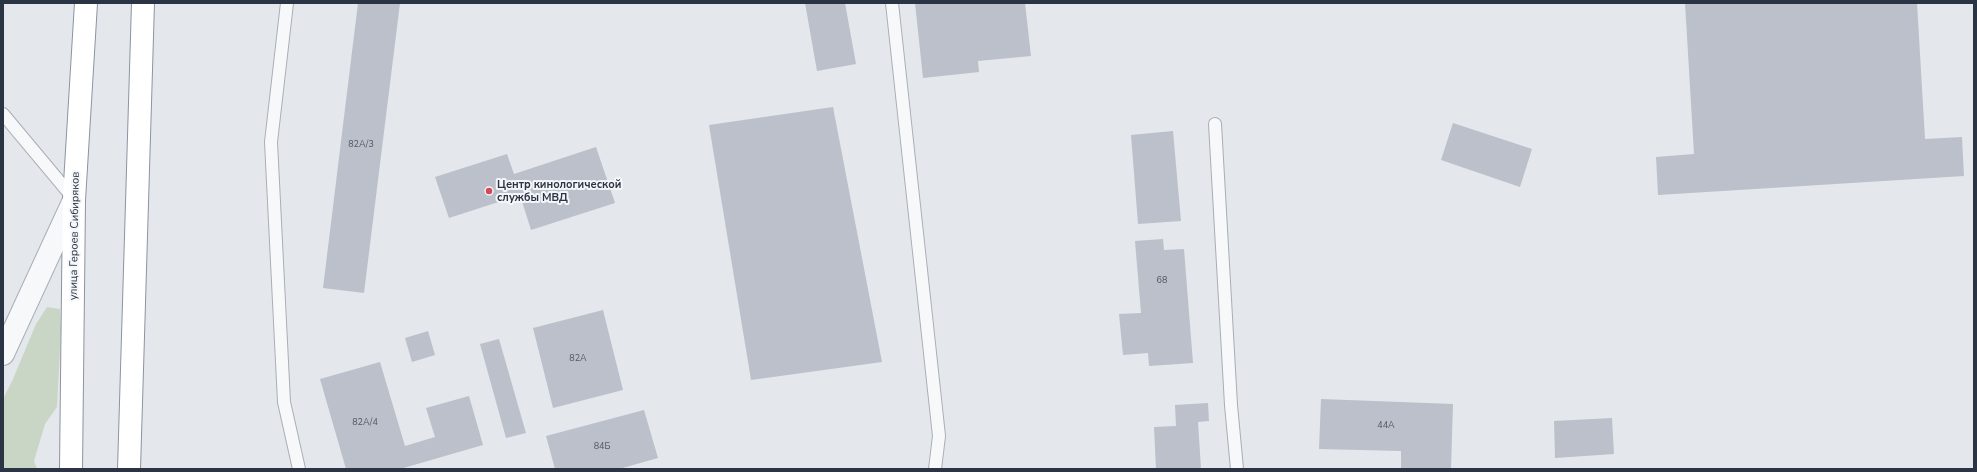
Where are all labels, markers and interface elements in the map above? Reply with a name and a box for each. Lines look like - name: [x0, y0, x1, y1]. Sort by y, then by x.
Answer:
- house number: 82А/3: [348, 140, 374, 150]
- street label: улица Героев Сибиряков: [67, 172, 83, 300]
- place label: Центр кинологической службы МВД: [497, 178, 621, 204]
- marker: Центр кинологической службы МВД: [484, 186, 494, 196]
- house number: 68: [1157, 276, 1167, 286]
- house number: 82А: [569, 354, 587, 364]
- house number: 82А/4: [352, 418, 378, 428]
- house number: 44А: [1377, 421, 1395, 431]
- house number: 84Б: [594, 442, 610, 452]

